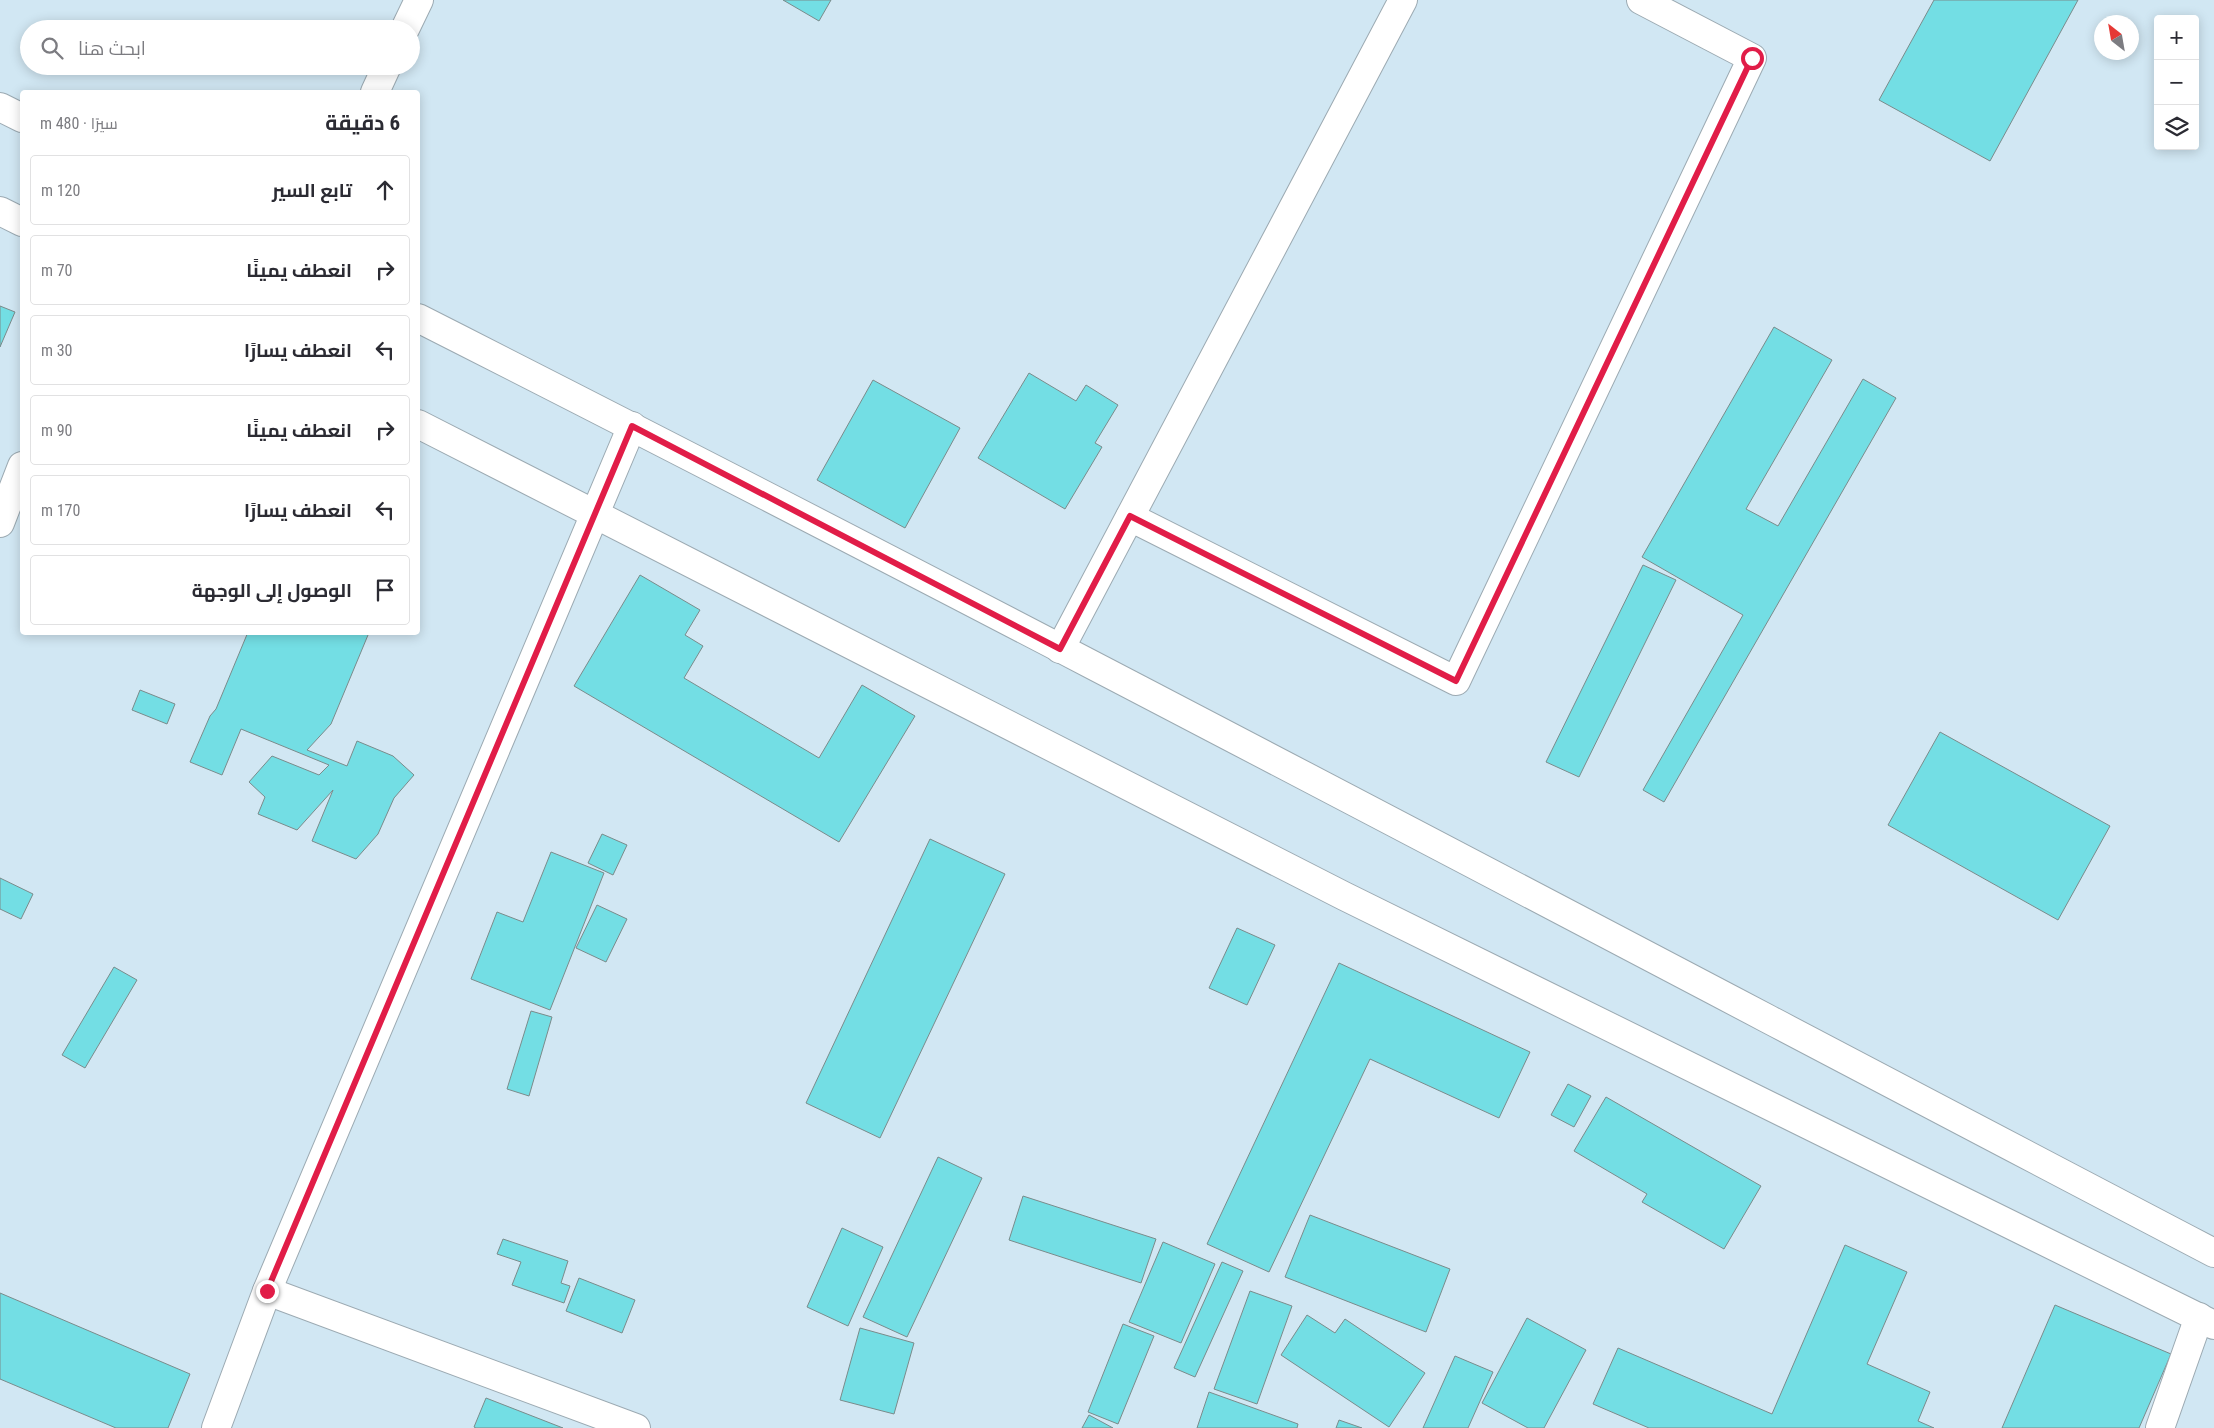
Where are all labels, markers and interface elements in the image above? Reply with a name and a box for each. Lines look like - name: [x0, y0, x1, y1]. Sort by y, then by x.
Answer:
- north arrow: [2094, 15, 2139, 60]
- map controls: [2154, 15, 2199, 150]
- button: +: [2154, 15, 2199, 60]
- search box: [20, 20, 420, 75]
- icon: search: [38, 34, 66, 62]
- text: ابحث هنا: [78, 37, 146, 60]
- route start: [1741, 47, 1764, 70]
- button: −: [2154, 60, 2199, 105]
- button: layers: [2154, 105, 2199, 150]
- text: 6 دقيقة: [325, 111, 400, 135]
- text: سيرًا · 480 m: [40, 114, 118, 133]
- icon: ahead: [371, 176, 399, 204]
- text: تابع السير: [272, 179, 352, 202]
- text: 120 m: [41, 181, 80, 200]
- icon: right: [371, 256, 399, 284]
- text: انعطف يمينًا: [246, 259, 352, 282]
- text: 70 m: [41, 261, 73, 280]
- icon: left: [371, 336, 399, 364]
- text: انعطف يسارًا: [244, 339, 352, 362]
- text: 30 m: [41, 341, 73, 360]
- icon: right: [371, 416, 399, 444]
- text: انعطف يمينًا: [246, 419, 352, 442]
- text: 90 m: [41, 421, 73, 440]
- icon: left: [371, 496, 399, 524]
- text: انعطف يسارًا: [244, 499, 352, 522]
- text: 170 m: [41, 501, 80, 520]
- icon: arrive: [371, 576, 399, 604]
- text: الوصول إلى الوجهة: [192, 579, 352, 602]
- route end: [256, 1280, 279, 1303]

